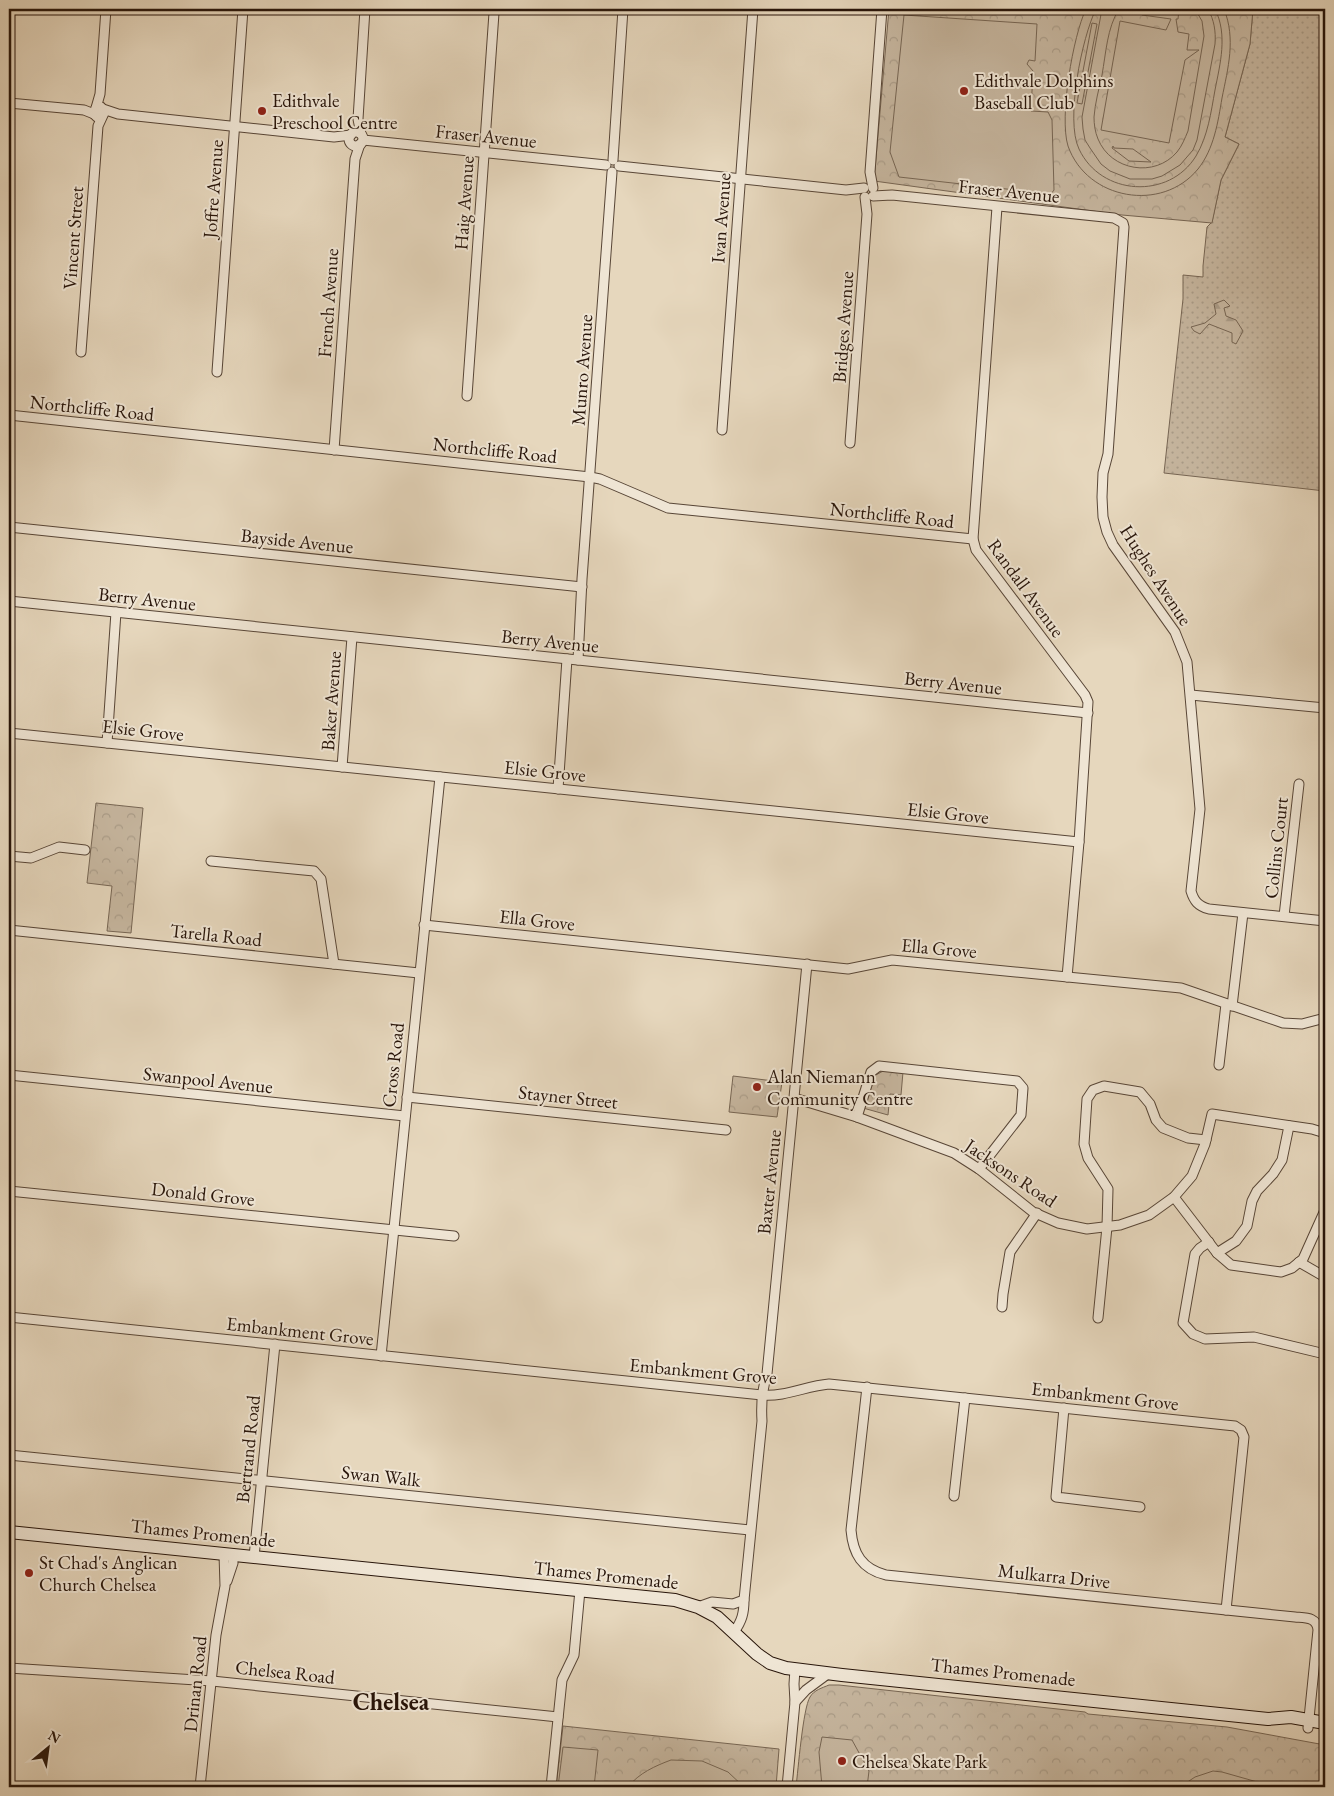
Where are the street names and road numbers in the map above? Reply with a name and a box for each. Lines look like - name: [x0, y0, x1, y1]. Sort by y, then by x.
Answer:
- street label: Fraser Avenue: [434, 118, 538, 154]
- street label: Joffre Avenue: [197, 139, 229, 241]
- street label: Haig Avenue: [448, 155, 480, 251]
- street label: Ivan Avenue: [705, 172, 737, 264]
- street label: Fraser Avenue: [957, 173, 1061, 209]
- street label: Vincent Street: [57, 186, 89, 290]
- street label: French Avenue: [312, 248, 344, 358]
- street label: Bridges Avenue: [827, 270, 859, 384]
- street label: Munro Avenue: [566, 314, 598, 426]
- street label: Northcliffe Road: [29, 389, 156, 427]
- street label: Northcliffe Road: [432, 431, 559, 469]
- street label: Northcliffe Road: [829, 496, 956, 534]
- street label: Hughes Avenue: [1114, 520, 1198, 630]
- street label: Bayside Avenue: [239, 523, 355, 559]
- street label: Randall Avenue: [982, 534, 1070, 642]
- street label: Berry Avenue: [97, 581, 197, 617]
- street label: Berry Avenue: [500, 623, 600, 659]
- street label: Baker Avenue: [315, 650, 347, 752]
- street label: Berry Avenue: [903, 665, 1003, 701]
- street label: Elsie Grove: [101, 713, 185, 747]
- street label: Elsie Grove: [503, 754, 587, 788]
- street label: Elsie Grove: [906, 796, 990, 830]
- street label: Collins Court: [1258, 796, 1294, 900]
- street label: Ella Grove: [498, 904, 576, 936]
- street label: Tarella Road: [169, 918, 264, 952]
- street label: Ella Grove: [900, 932, 978, 964]
- street label: Cross Road: [376, 1021, 410, 1109]
- street label: Swanpool Avenue: [142, 1061, 274, 1099]
- street label: Stayner Street: [517, 1079, 619, 1115]
- street label: Baxter Avenue: [751, 1128, 787, 1236]
- street label: Jacksons Road: [958, 1132, 1062, 1213]
- street label: Donald Grove: [150, 1176, 256, 1212]
- street label: Embankment Grove: [225, 1311, 375, 1351]
- street label: Embankment Grove: [628, 1352, 778, 1390]
- street label: Embankment Grove: [1030, 1376, 1180, 1416]
- street label: Bertrand Road: [230, 1394, 266, 1504]
- street label: Swan Walk: [340, 1459, 423, 1493]
- street label: Thames Promenade: [129, 1513, 277, 1553]
- street label: Thames Promenade: [532, 1555, 680, 1595]
- street label: Mulkarra Drive: [997, 1558, 1111, 1594]
- street label: Drinan Road: [178, 1634, 213, 1733]
- street label: Thames Promenade: [929, 1652, 1077, 1692]
- street label: Chelsea Road: [234, 1654, 336, 1690]

